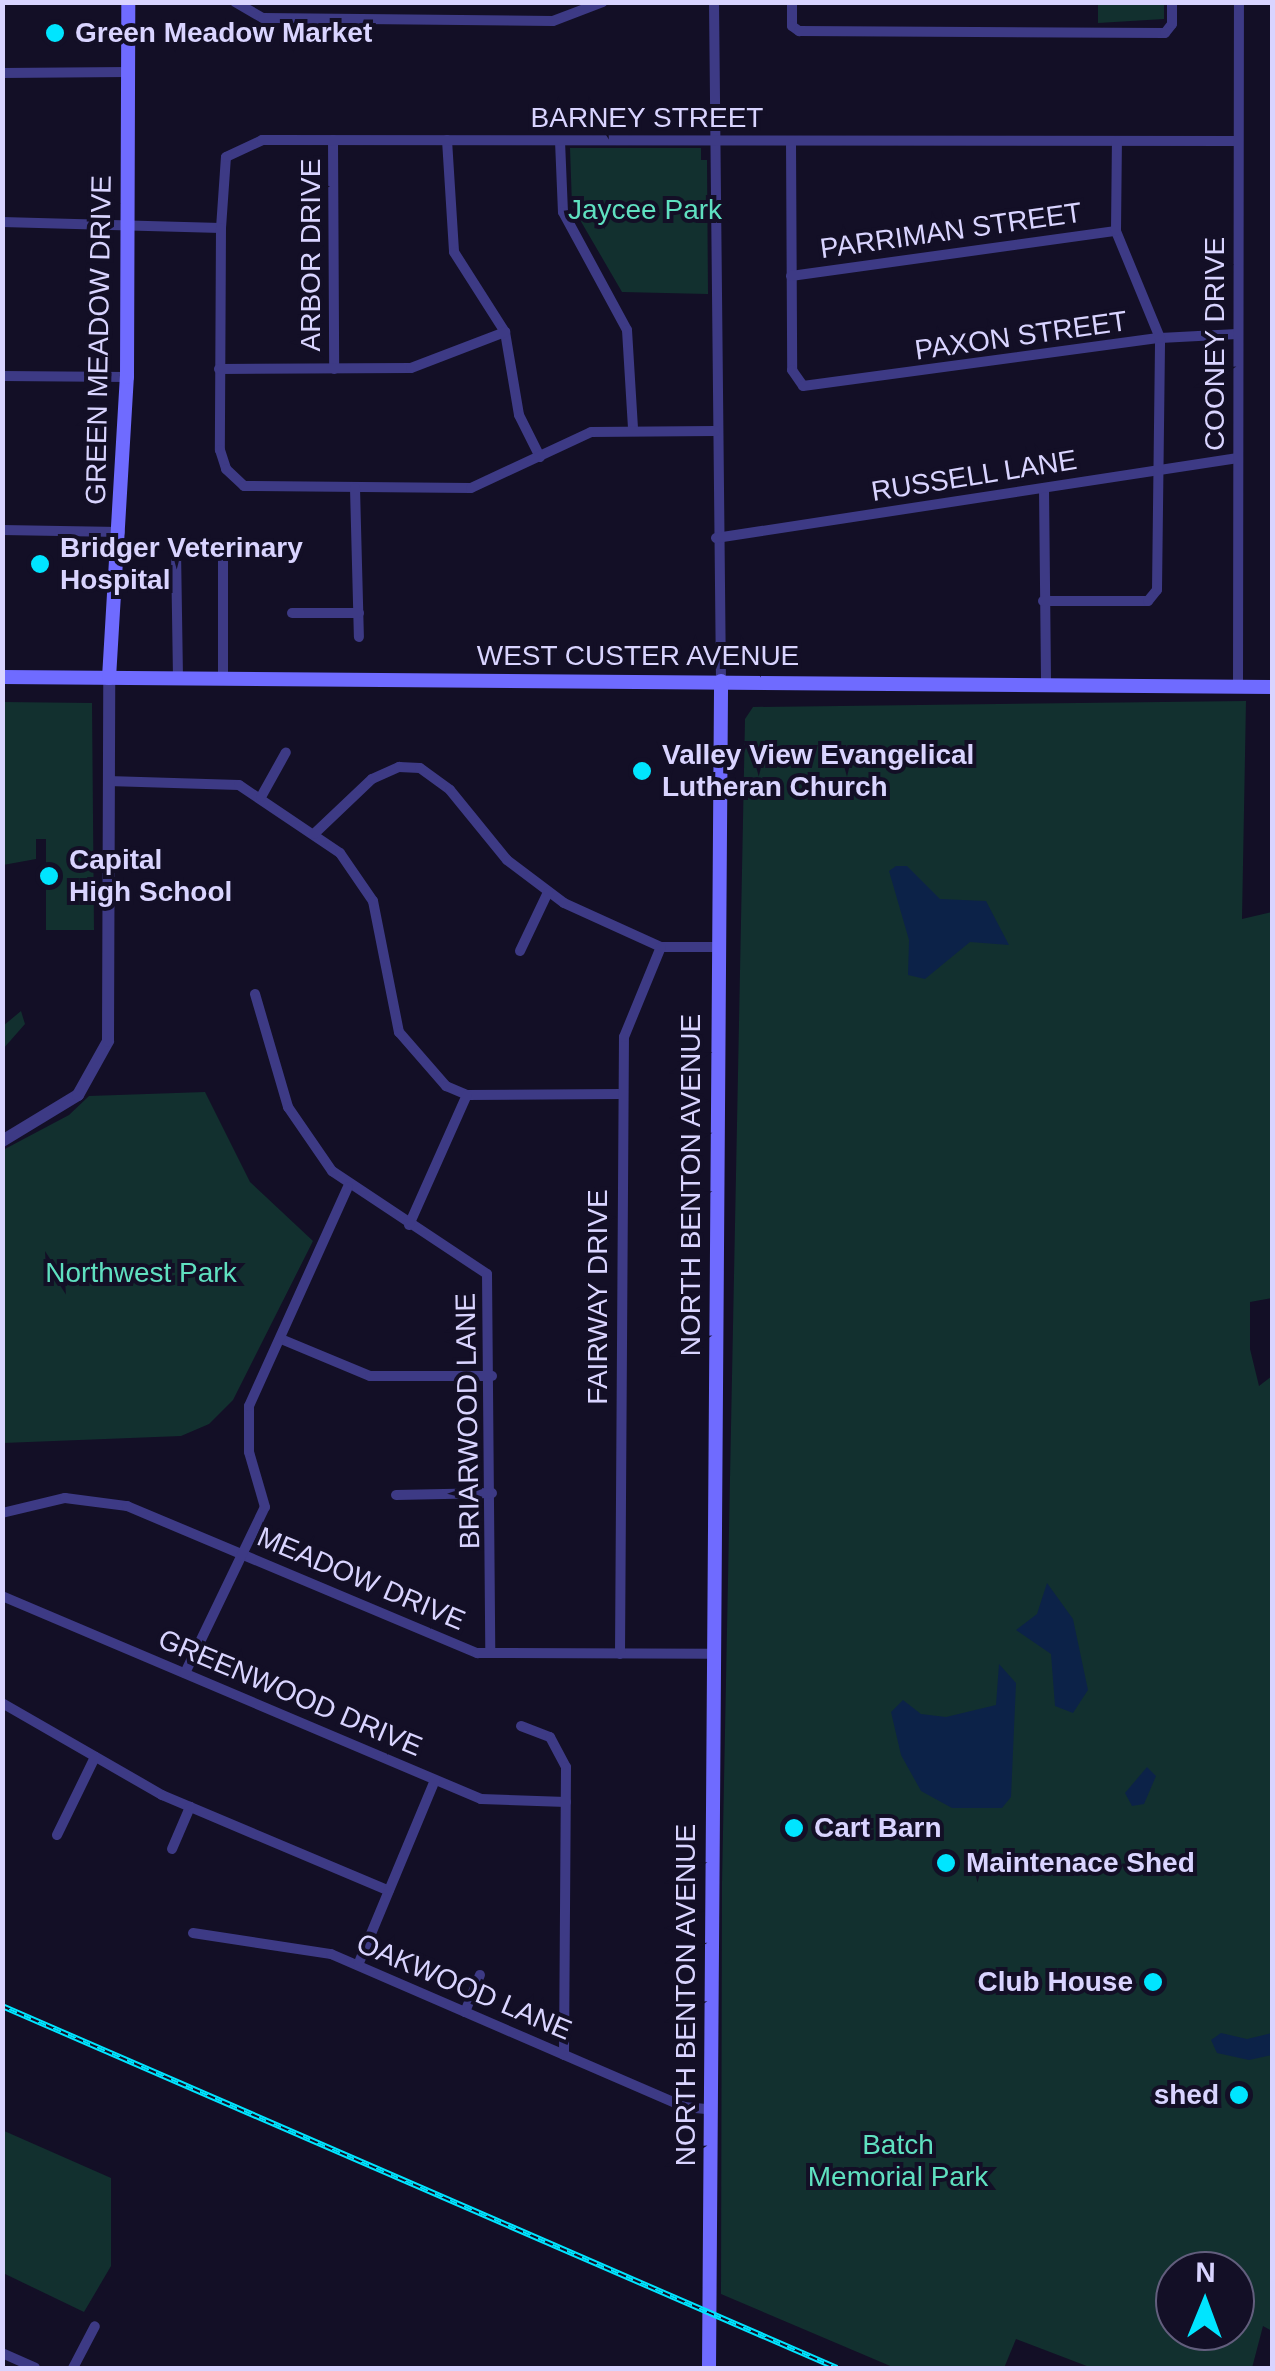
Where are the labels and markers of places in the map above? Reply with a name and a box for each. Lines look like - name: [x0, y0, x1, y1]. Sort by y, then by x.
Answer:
- place label: Green Meadow Market: [75, 16, 372, 50]
- marker: Green Meadow Market: [44, 22, 66, 44]
- place label: Bridger Veterinary Hospital: [60, 531, 303, 597]
- marker: Bridger Veterinary Hospital: [29, 553, 51, 575]
- place label: Valley View Evangelical Lutheran Church: [662, 738, 974, 804]
- marker: Valley View Evangelical Lutheran Church: [631, 760, 653, 782]
- place label: Capital High School: [69, 843, 232, 909]
- marker: Capital High School: [38, 865, 60, 887]
- place label: Cart Barn: [814, 1811, 942, 1845]
- marker: Cart Barn: [783, 1817, 805, 1839]
- place label: Maintenace Shed: [966, 1846, 1195, 1880]
- marker: Maintenace Shed: [935, 1852, 957, 1874]
- place label: Club House: [977, 1965, 1133, 1999]
- marker: Club House: [1142, 1971, 1164, 1993]
- place label: shed: [1154, 2078, 1219, 2112]
- marker: shed: [1228, 2084, 1250, 2106]

